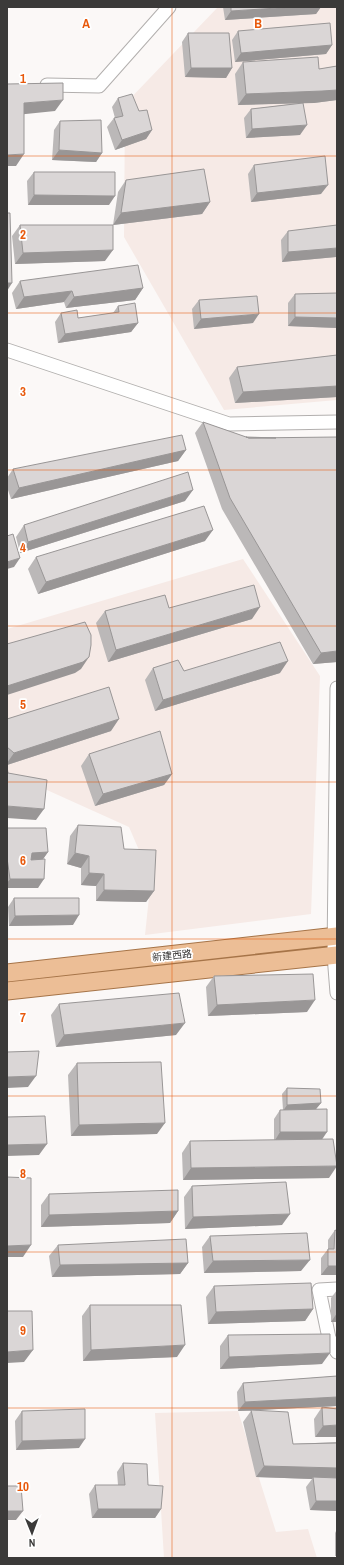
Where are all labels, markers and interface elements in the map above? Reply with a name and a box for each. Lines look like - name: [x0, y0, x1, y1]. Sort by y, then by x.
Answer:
- text: A: [82, 15, 90, 32]
- text: B: [254, 15, 262, 32]
- text: 1: [20, 70, 26, 87]
- text: 2: [20, 226, 26, 243]
- text: 3: [20, 383, 26, 400]
- text: 4: [20, 539, 26, 556]
- text: 5: [20, 696, 26, 713]
- text: 6: [20, 852, 26, 869]
- street label: 新建西路: [151, 947, 193, 964]
- text: 7: [20, 1009, 26, 1026]
- text: 8: [20, 1165, 26, 1182]
- text: 9: [20, 1322, 26, 1339]
- text: 10: [17, 1478, 29, 1495]
- north arrow: [12, 1513, 52, 1553]
- text: N: [29, 1536, 36, 1550]

